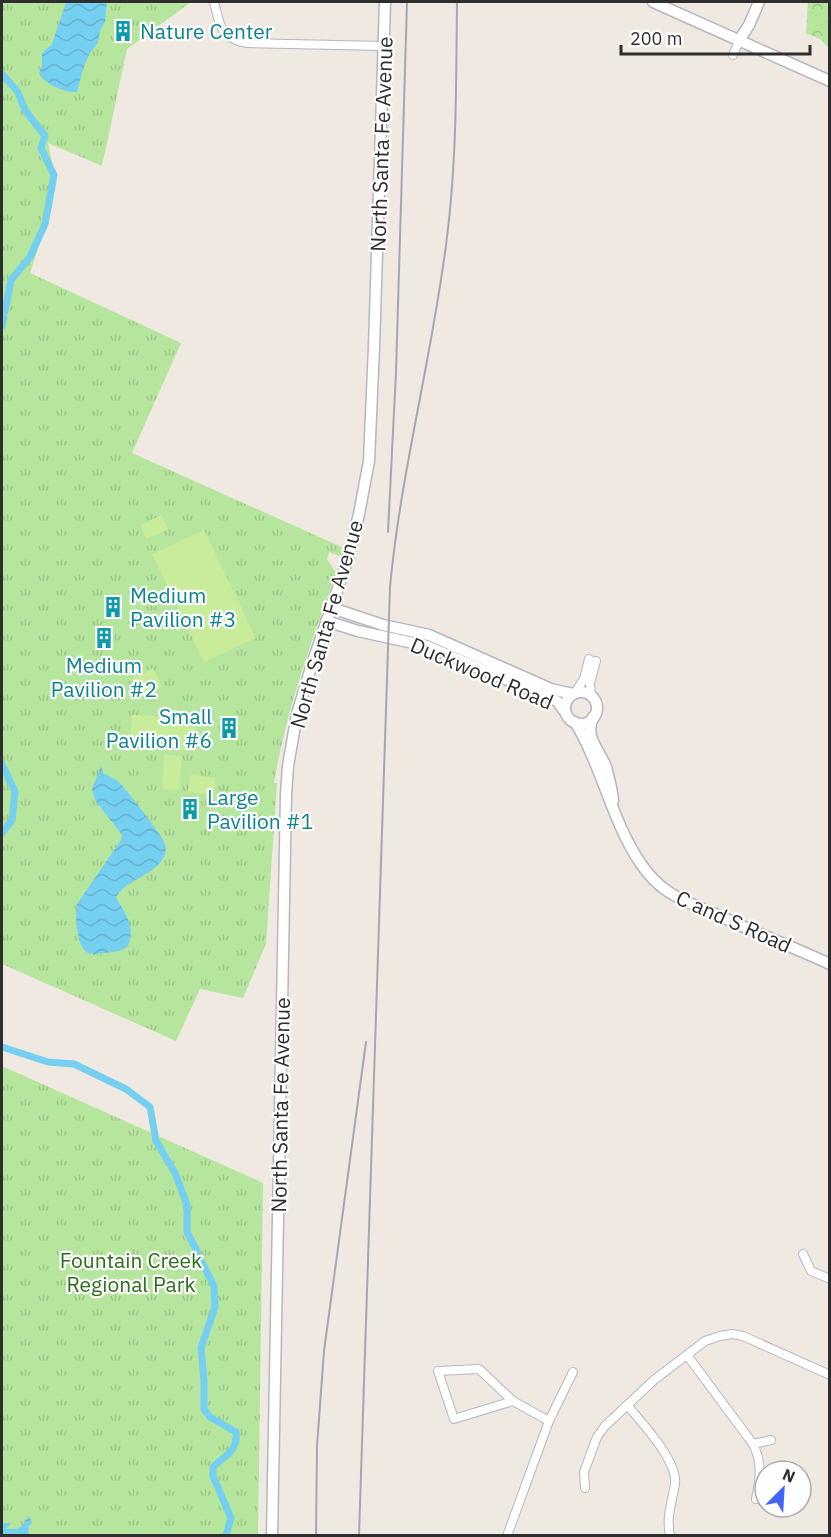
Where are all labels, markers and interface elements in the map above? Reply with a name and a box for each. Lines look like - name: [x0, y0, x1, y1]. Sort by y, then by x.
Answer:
- place label: Nature Center: [140, 17, 273, 45]
- scale bar: [621, 18, 810, 56]
- building icon: Nature Center: [111, 19, 135, 43]
- text: 200 m: [630, 27, 682, 50]
- street label: North Santa Fe Avenue: [363, 36, 399, 252]
- street label: North Santa Fe Avenue: [283, 517, 369, 731]
- place label: Medium Pavilion #3: [130, 581, 236, 633]
- building icon: Medium Pavilion #3: [101, 595, 125, 619]
- building icon: Medium Pavilion #2: [92, 626, 116, 650]
- street label: Duckwood Road: [406, 630, 558, 716]
- place label: Medium Pavilion #2: [51, 651, 157, 703]
- place label: Small Pavilion #6: [106, 702, 212, 754]
- building icon: Small Pavilion #6: [217, 716, 241, 740]
- place label: Large Pavilion #1: [207, 783, 313, 835]
- building icon: Large Pavilion #1: [178, 797, 202, 821]
- street label: C and S Road: [672, 883, 796, 959]
- street label: North Santa Fe Avenue: [264, 997, 296, 1213]
- park label: Fountain Creek Regional Park: [60, 1246, 202, 1298]
- north arrow: [753, 1459, 813, 1519]
- text: N: [780, 1464, 798, 1487]

